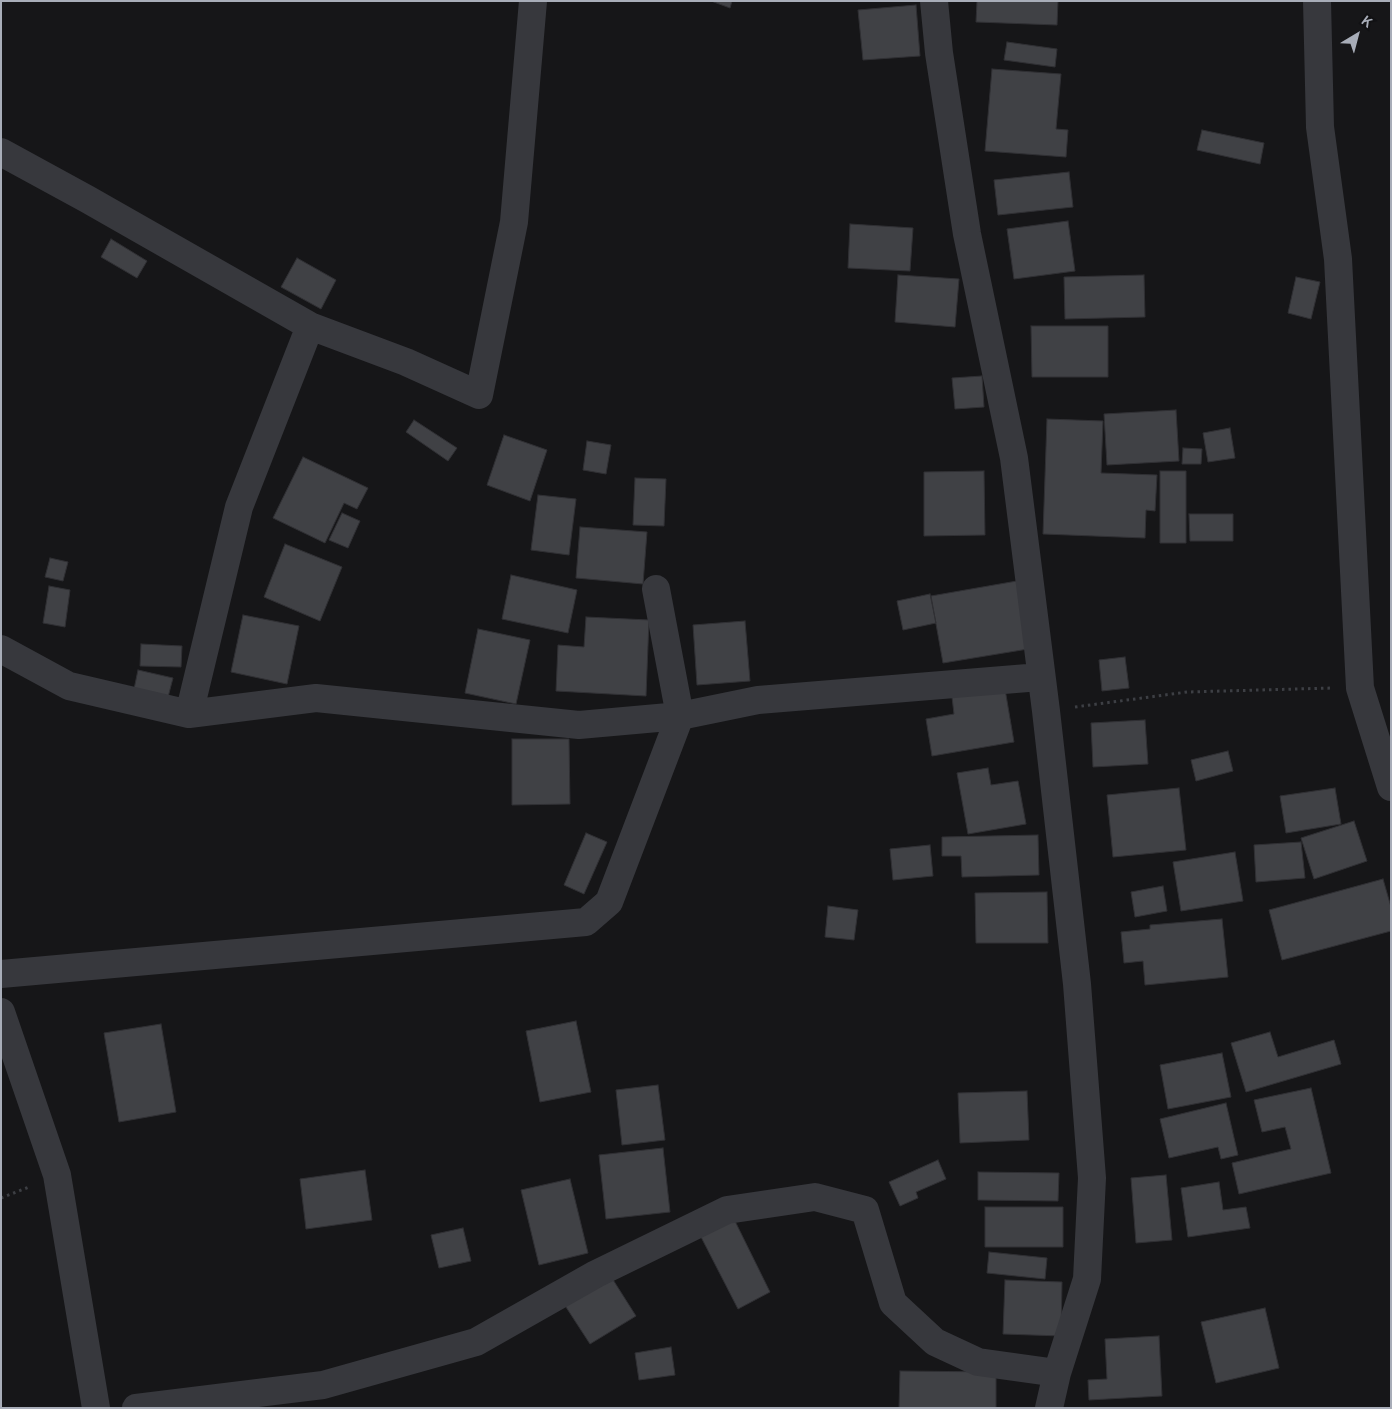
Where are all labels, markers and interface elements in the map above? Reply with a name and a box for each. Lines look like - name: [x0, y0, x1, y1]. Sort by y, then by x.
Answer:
- north arrow: [1332, 10, 1382, 60]
- text: K: [1357, 13, 1375, 32]

